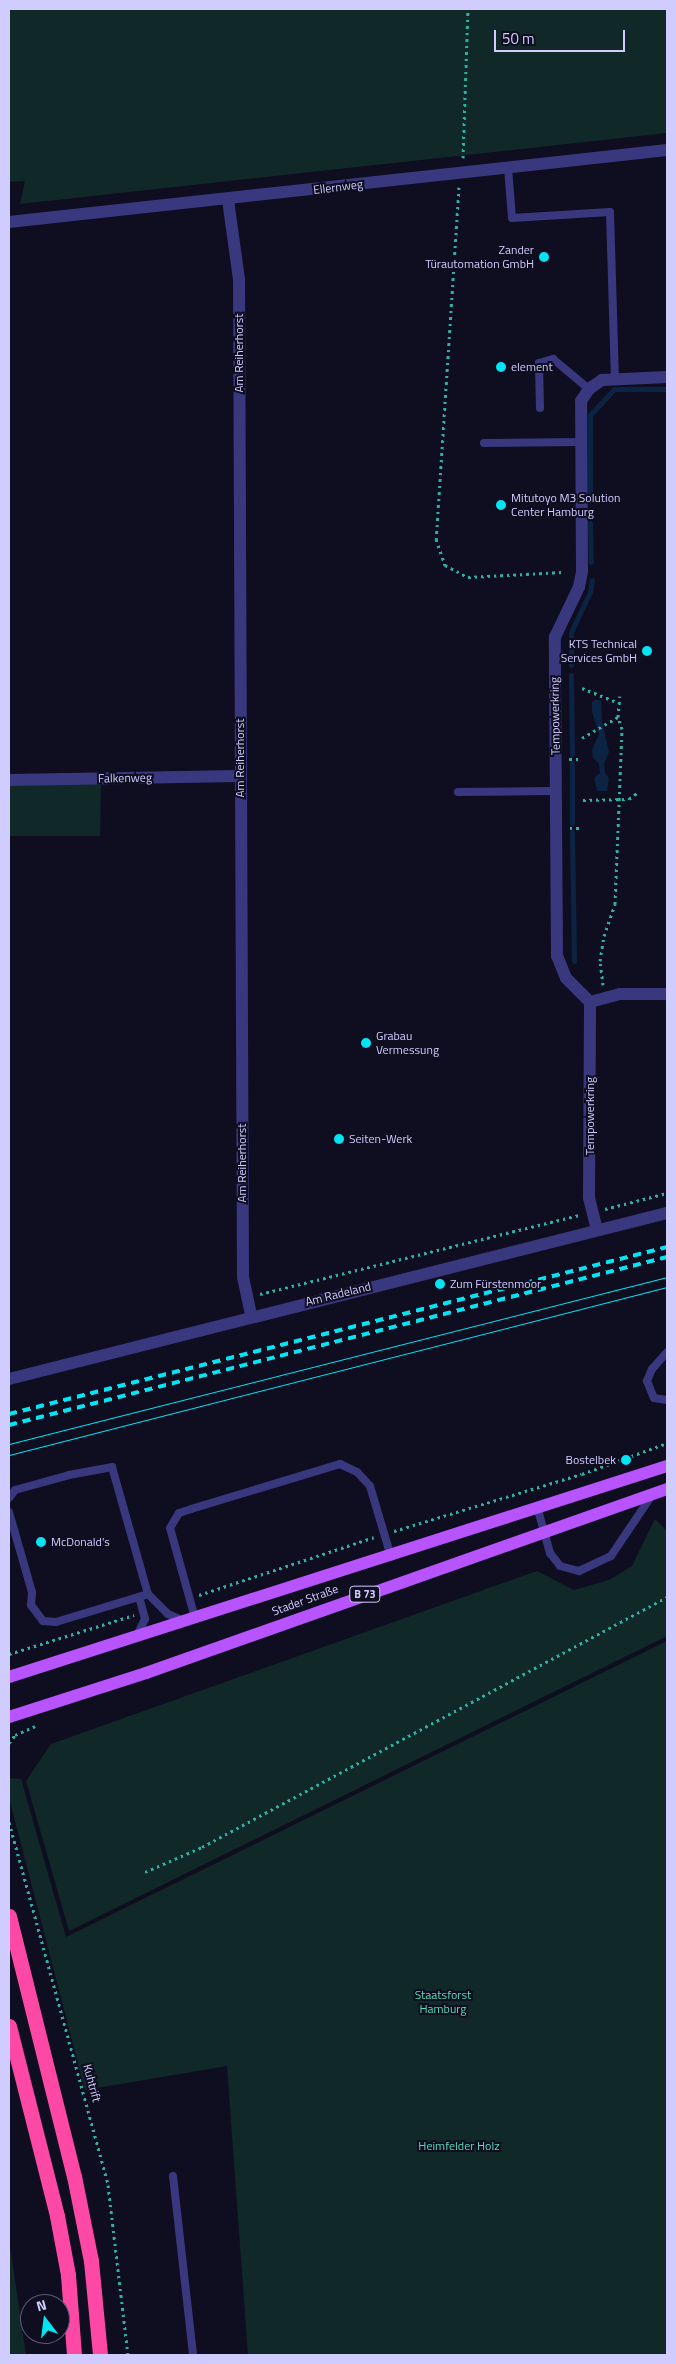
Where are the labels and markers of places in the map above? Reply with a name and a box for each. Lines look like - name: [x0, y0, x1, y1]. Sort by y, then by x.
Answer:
- place label: Zander Türautomation GmbH: [425, 243, 534, 271]
- marker: Zander Türautomation GmbH: [538, 251, 550, 263]
- place label: element: [511, 360, 553, 374]
- marker: element: [495, 361, 507, 373]
- place label: Mitutoyo M3 Solution Center Hamburg: [511, 491, 620, 519]
- marker: Mitutoyo M3 Solution Center Hamburg: [495, 499, 507, 511]
- place label: KTS Technical Services GmbH: [561, 637, 637, 665]
- marker: KTS Technical Services GmbH: [641, 645, 653, 657]
- place label: Grabau Vermessung: [376, 1029, 439, 1057]
- marker: Grabau Vermessung: [360, 1037, 372, 1049]
- place label: Seiten-Werk: [349, 1132, 412, 1146]
- marker: Seiten-Werk: [333, 1133, 345, 1145]
- place label: Zum Fürstenmoor: [450, 1277, 541, 1291]
- marker: Zum Fürstenmoor: [434, 1278, 446, 1290]
- place label: Bostelbek: [566, 1453, 616, 1467]
- marker: Bostelbek: [620, 1454, 632, 1466]
- place label: McDonald's: [51, 1535, 110, 1549]
- marker: McDonald's: [35, 1536, 47, 1548]

